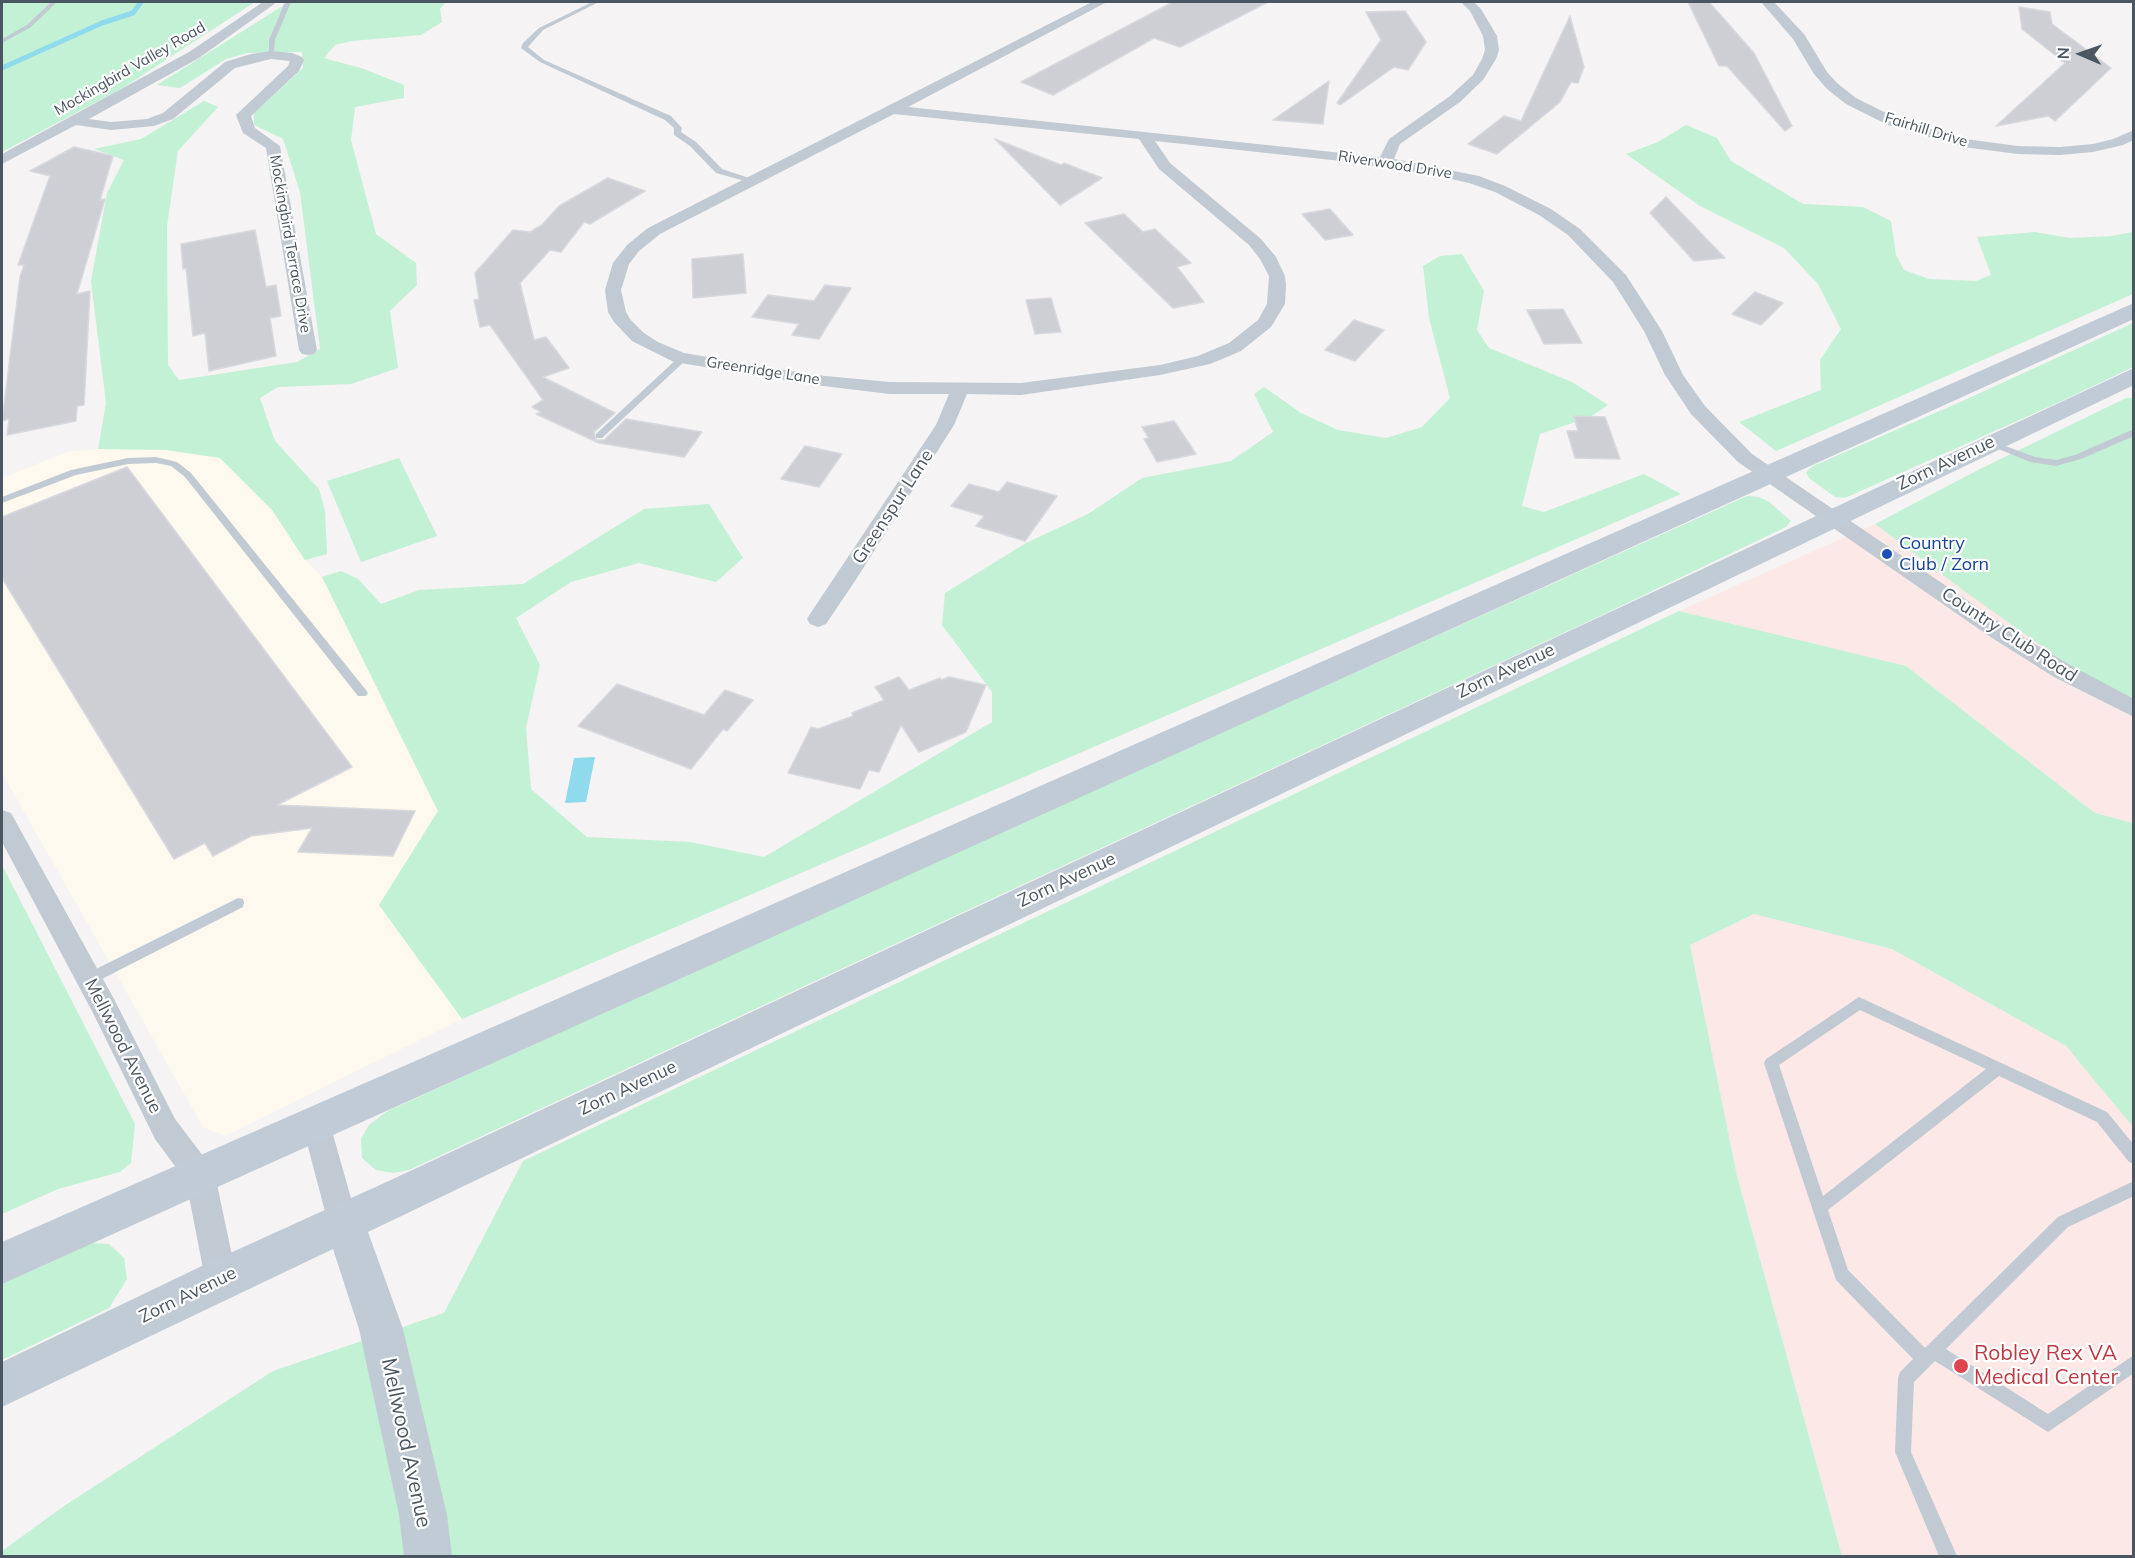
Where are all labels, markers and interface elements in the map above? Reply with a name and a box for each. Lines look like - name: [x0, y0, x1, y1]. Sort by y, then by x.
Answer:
- street label: Mockingbird Valley Road: [51, 18, 209, 120]
- north arrow: [2051, 24, 2111, 84]
- text: N: [2053, 47, 2073, 60]
- street label: Fairhill Drive: [1882, 109, 1970, 151]
- street label: Riverwood Drive: [1337, 147, 1453, 183]
- street label: Mockingbird Terrace Drive: [265, 154, 315, 334]
- street label: Greenridge Lane: [705, 353, 821, 389]
- street label: Zorn Avenue: [1894, 431, 1998, 495]
- street label: Greenspur Lane: [848, 446, 938, 568]
- place label: Country Club / Zorn: [1899, 533, 1989, 576]
- marker: Country Club / Zorn: [1880, 547, 1894, 561]
- street label: Country Club Road: [1937, 583, 2081, 687]
- street label: Zorn Avenue: [1454, 639, 1558, 703]
- street label: Zorn Avenue: [1015, 848, 1119, 912]
- street label: Mellwood Avenue: [80, 975, 166, 1117]
- street label: Zorn Avenue: [576, 1056, 680, 1120]
- street label: Zorn Avenue: [136, 1262, 240, 1328]
- place label: Robley Rex VA Medical Center: [1974, 1341, 2118, 1391]
- street label: Mellwood Avenue: [376, 1356, 436, 1530]
- marker: Robley Rex VA Medical Center: [1952, 1357, 1970, 1375]

